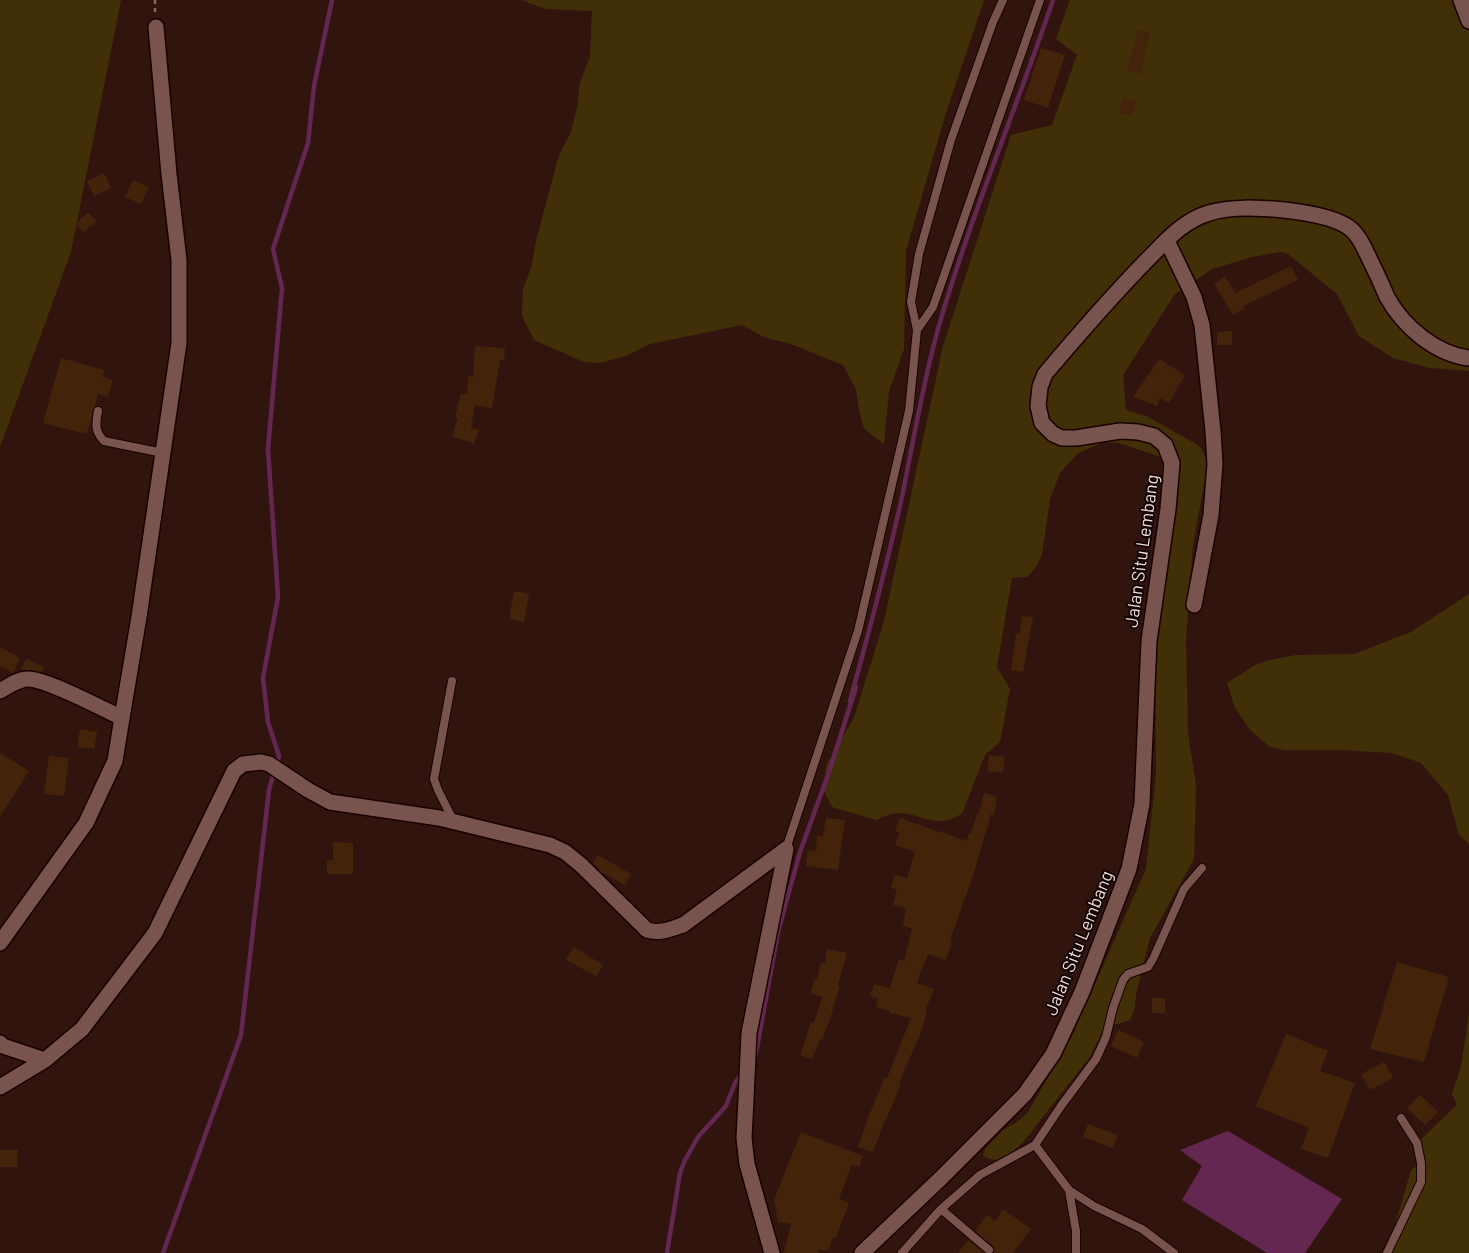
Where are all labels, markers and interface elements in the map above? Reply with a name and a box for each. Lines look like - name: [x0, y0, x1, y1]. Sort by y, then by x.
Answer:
- street label: Jalan Situ Lembang: [1121, 473, 1163, 629]
- street label: Jalan Situ Lembang: [1040, 867, 1118, 1019]

